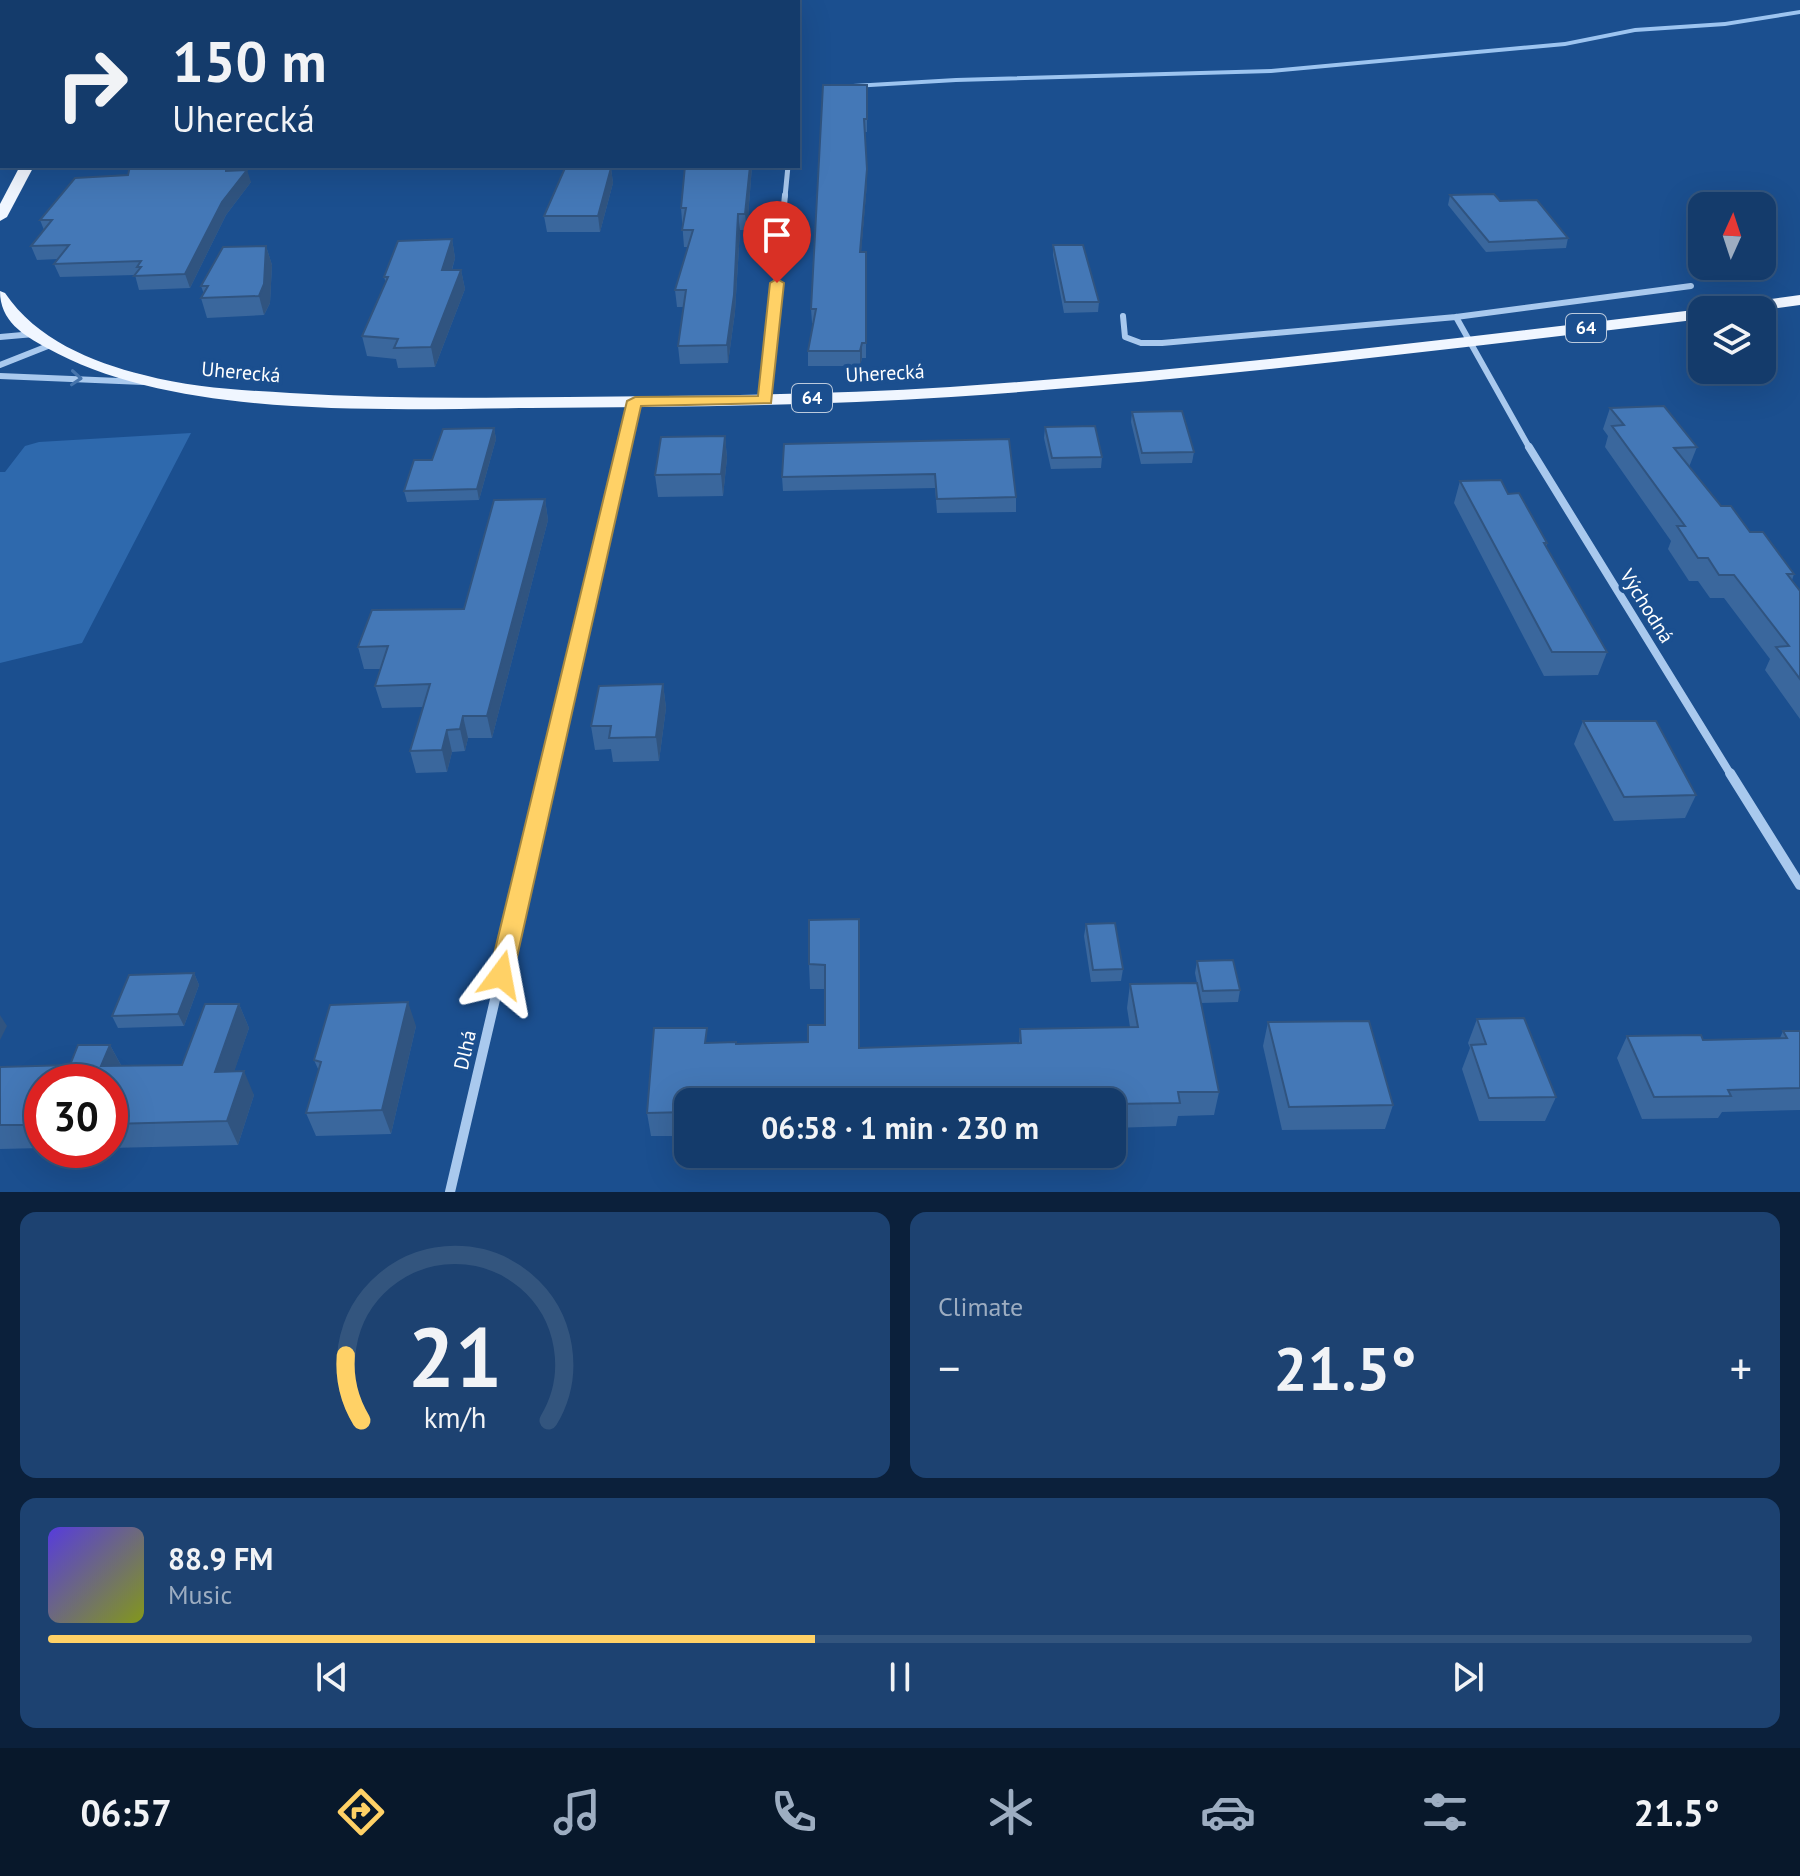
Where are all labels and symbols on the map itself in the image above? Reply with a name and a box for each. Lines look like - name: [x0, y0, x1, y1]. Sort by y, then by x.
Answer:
- north arrow: [1688, 192, 1776, 280]
- pin: [743, 201, 811, 283]
- road number: 64: [1566, 314, 1606, 342]
- street label: Uherecká: [200, 356, 282, 388]
- street label: Uherecká: [845, 358, 925, 388]
- one-way arrow: [70, 369, 83, 386]
- road number: 64: [792, 384, 832, 412]
- street label: Východná: [1614, 563, 1680, 648]
- position arrow: [459, 933, 543, 1017]
- street label: Dlhá: [448, 1028, 482, 1072]
- speed limit sign: 30: [24, 1064, 128, 1168]

